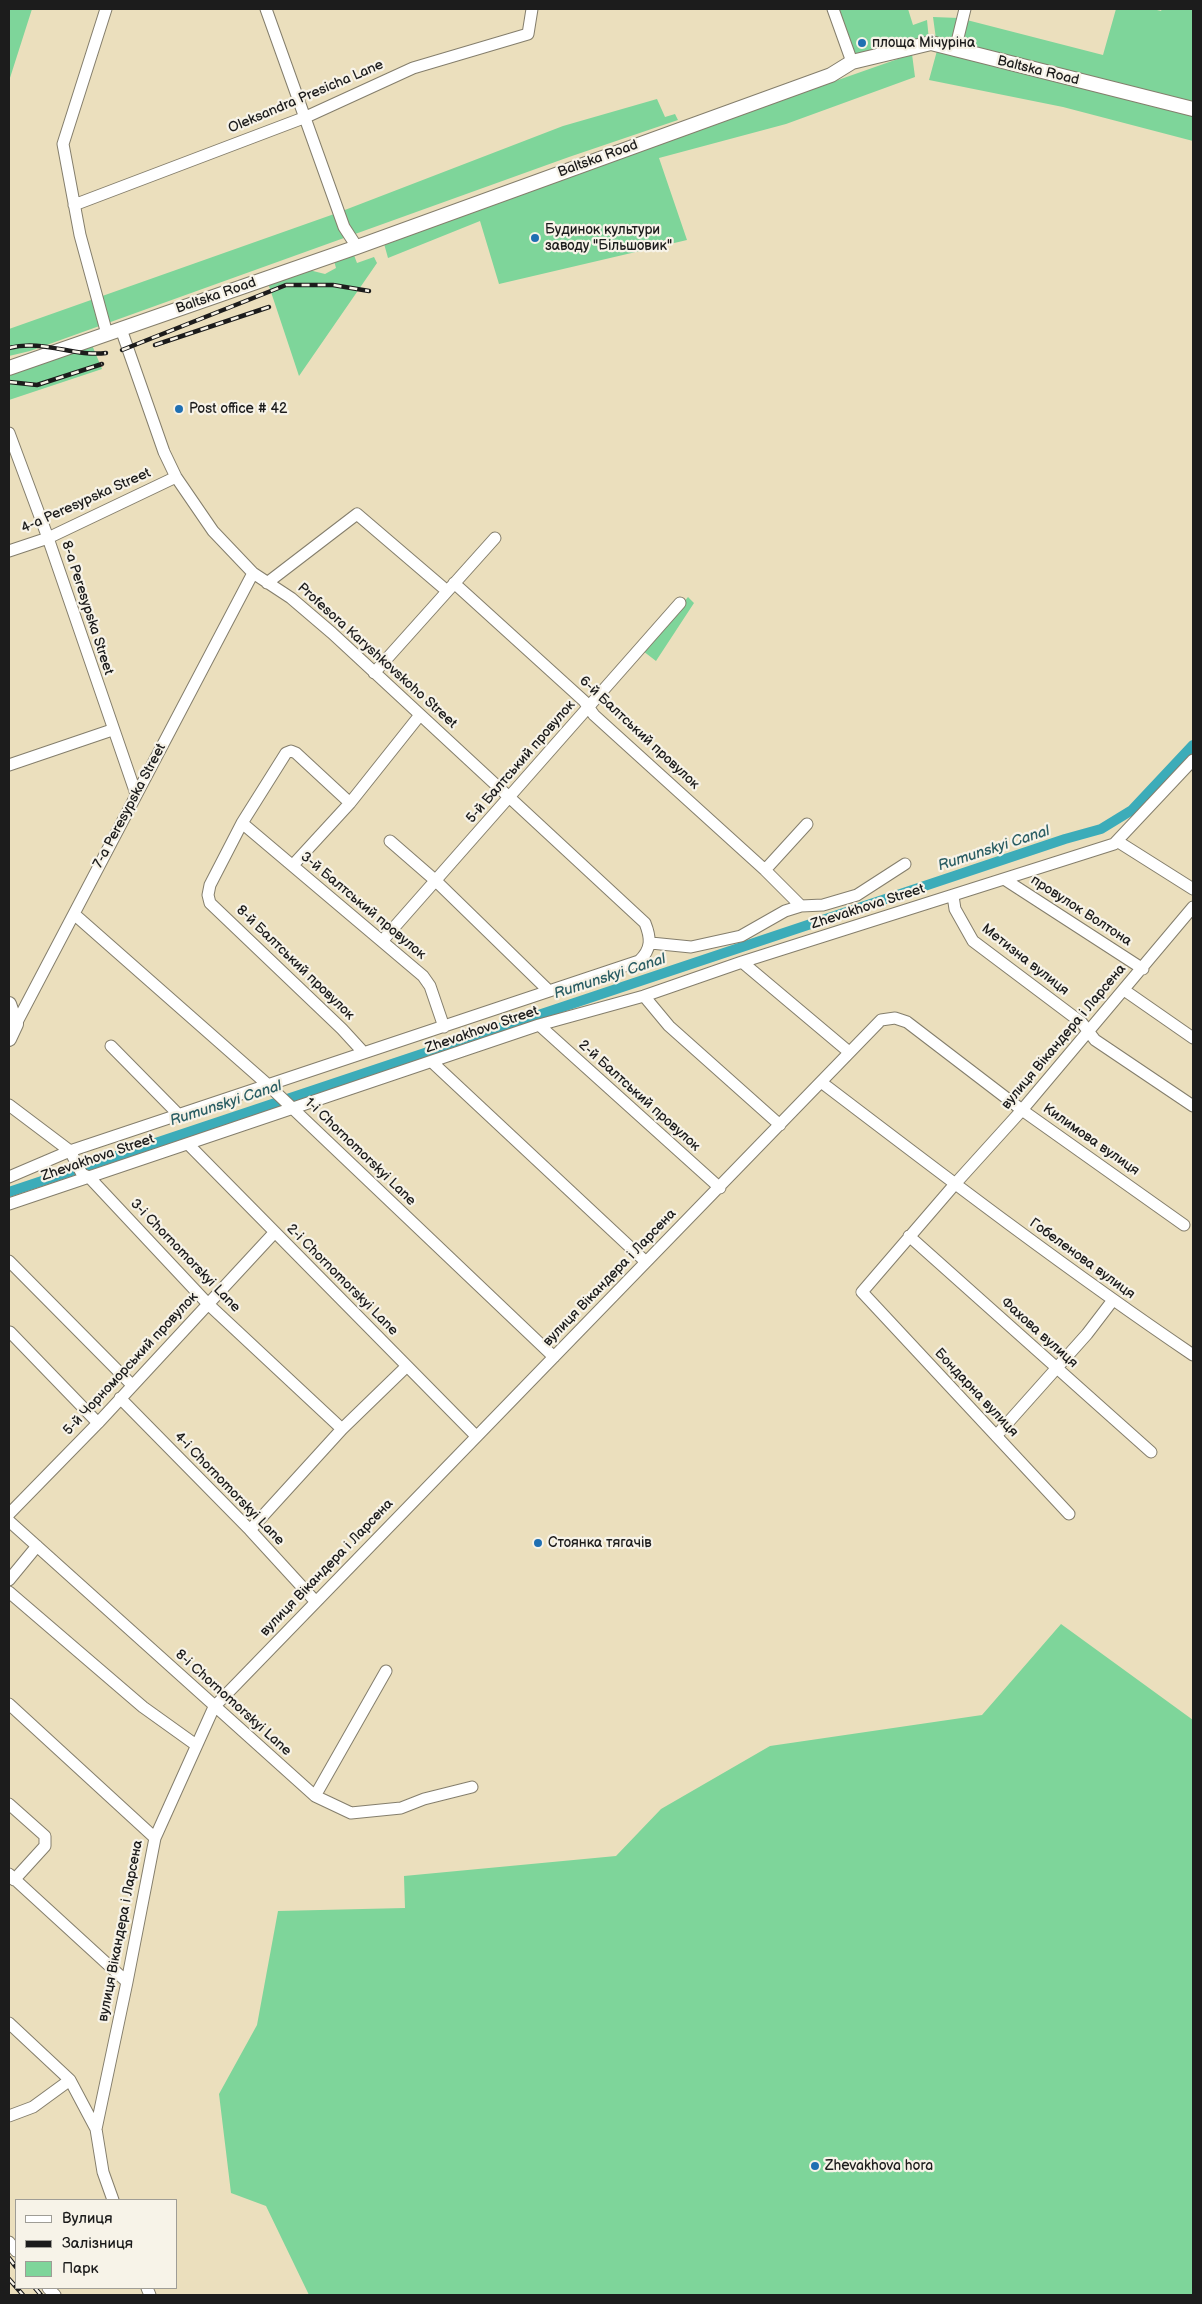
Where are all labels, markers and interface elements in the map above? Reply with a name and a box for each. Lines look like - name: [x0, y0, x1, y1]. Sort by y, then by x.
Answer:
- place label: площа Мічуріна: [872, 35, 975, 51]
- marker: площа Мічуріна: [856, 37, 868, 49]
- street label: Baltska Road: [995, 53, 1081, 89]
- street label: Oleksandra Presicha Lane: [226, 57, 386, 137]
- street label: Baltska Road: [556, 137, 640, 181]
- place label: Будинок культури заводу "Більшовик": [545, 222, 672, 254]
- marker: Будинок культури заводу "Більшовик": [529, 232, 541, 244]
- street label: Baltska Road: [174, 274, 258, 318]
- place label: Post office # 42: [189, 401, 287, 417]
- marker: Post office # 42: [173, 403, 185, 415]
- street label: 4-a Peresypska Street: [19, 465, 153, 537]
- street label: 8-a Peresypska Street: [57, 539, 117, 677]
- street label: Profesora Karyshkovskoho Street: [294, 580, 460, 732]
- street label: 6-й Балтський провулок: [575, 673, 703, 793]
- street label: 5-й Балтський провулок: [463, 697, 579, 827]
- street label: 7-a Peresypska Street: [90, 741, 170, 871]
- water label: Rumunskyi Canal: [936, 822, 1052, 876]
- street label: 3-й Балтський провулок: [297, 849, 429, 963]
- street label: провулок Волтона: [1027, 872, 1135, 950]
- street label: Zhevakhova Street: [809, 881, 927, 933]
- street label: 8-й Балтський провулок: [232, 902, 358, 1024]
- street label: Метизна вулиця: [978, 921, 1072, 999]
- water label: Rumunskyi Canal: [552, 950, 668, 1004]
- street label: вулиця Вікандера і Ларсена: [998, 961, 1130, 1113]
- street label: Zhevakhova Street: [423, 1003, 541, 1057]
- street label: 2-й Балтський провулок: [575, 1037, 703, 1155]
- water label: Rumunskyi Canal: [168, 1077, 284, 1131]
- street label: 1-i Chornomorskyi Lane: [301, 1095, 419, 1209]
- street label: Килимова вулиця: [1039, 1100, 1143, 1180]
- street label: Zhevakhova Street: [39, 1131, 157, 1185]
- street label: 3-i Chornomorskyi Lane: [126, 1196, 244, 1316]
- street label: вулиця Вікандера і Ларсена: [540, 1206, 680, 1350]
- street label: Гобеленова вулиця: [1026, 1215, 1138, 1303]
- street label: 2-i Chornomorskyi Lane: [283, 1221, 401, 1339]
- street label: 5-й Чорноморський провулок: [60, 1289, 202, 1439]
- street label: Фахова вулиця: [997, 1294, 1081, 1372]
- street label: Бондарна вулиця: [931, 1345, 1021, 1441]
- street label: 4-i Chornomorskyi Lane: [170, 1429, 288, 1549]
- street label: вулиця Вікандера і Ларсена: [257, 1496, 397, 1640]
- place label: Стоянка тягачів: [548, 1535, 652, 1551]
- marker: Стоянка тягачів: [532, 1537, 544, 1549]
- street label: 8-i Chornomorskyi Lane: [171, 1646, 295, 1760]
- street label: вулиця Вікандера і Ларсена: [95, 1839, 147, 2023]
- place label: Zhevakhova hora: [825, 2158, 933, 2174]
- marker: Zhevakhova hora: [809, 2160, 821, 2172]
- legend: [15, 2199, 178, 2289]
- text: Вулиця: [62, 2209, 113, 2228]
- text: Залізниця: [62, 2234, 133, 2253]
- text: Парк: [62, 2259, 99, 2278]

